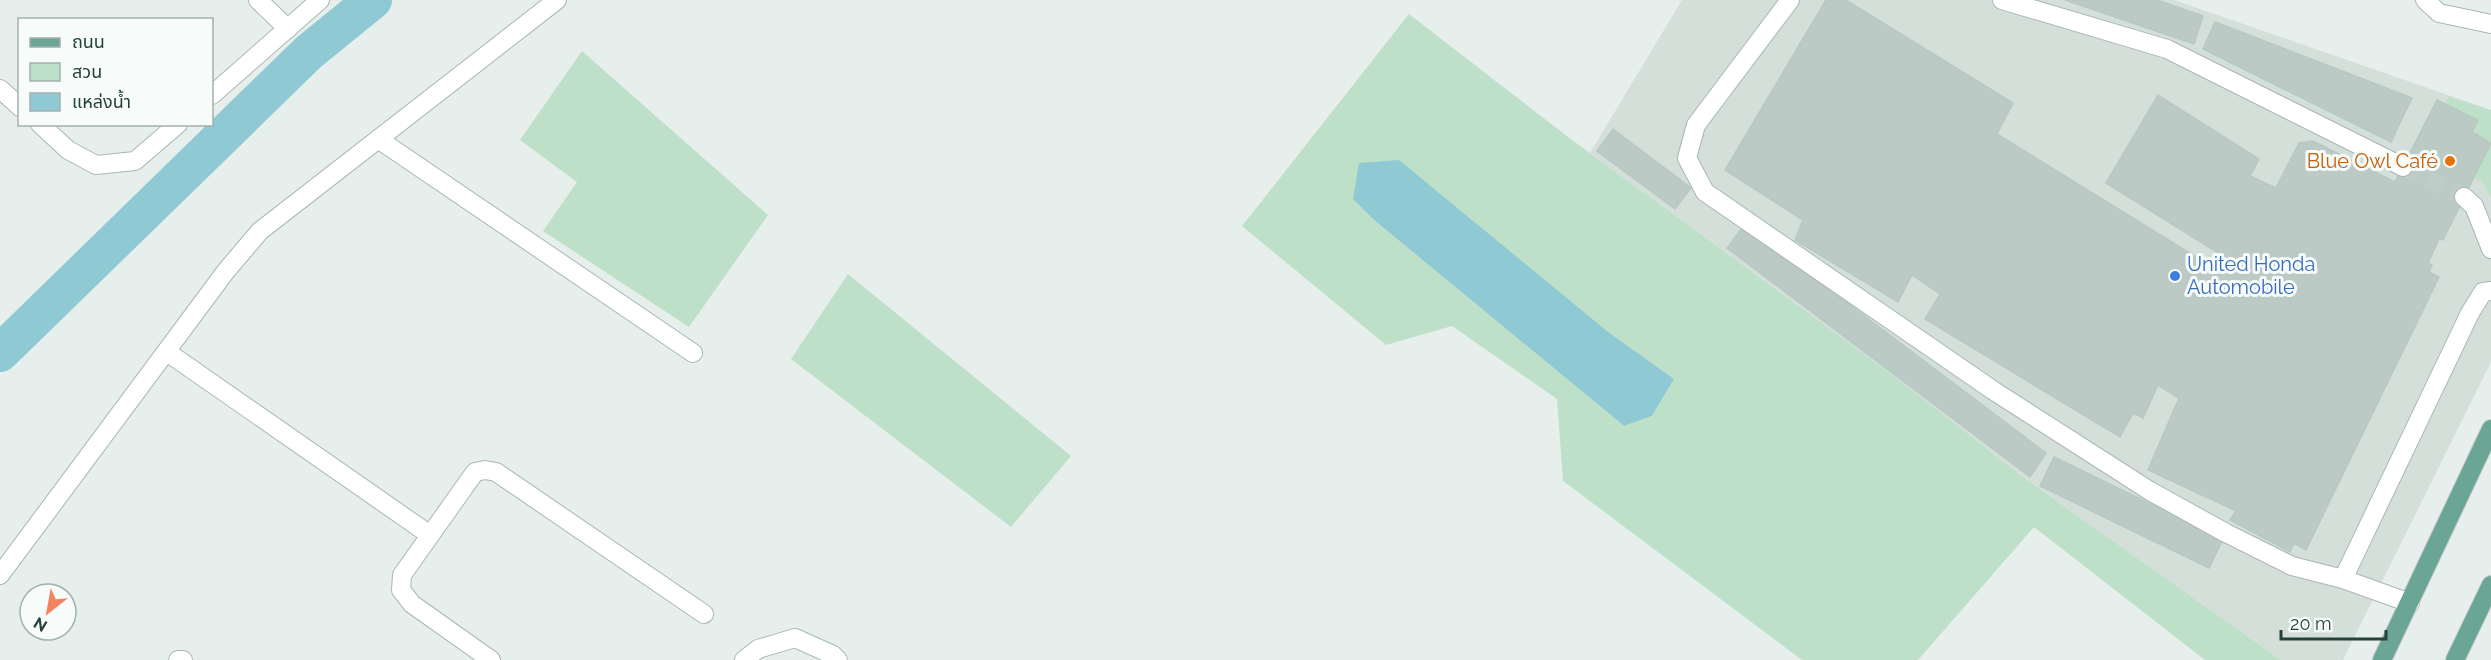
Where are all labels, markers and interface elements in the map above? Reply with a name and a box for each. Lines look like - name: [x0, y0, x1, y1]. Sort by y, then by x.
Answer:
- legend: [18, 18, 213, 126]
- text: ถนน: [72, 31, 105, 52]
- text: สวน: [72, 61, 102, 82]
- text: แหล่งน้ำ: [72, 89, 131, 112]
- place label: Blue Owl Café: [2307, 149, 2438, 173]
- marker: Blue Owl Café: [2443, 154, 2457, 168]
- place label: United Honda Automobile: [2187, 252, 2315, 299]
- marker: United Honda Automobile: [2168, 269, 2182, 283]
- north arrow: [18, 582, 78, 642]
- scale bar: [2281, 603, 2386, 641]
- text: N: [30, 613, 51, 636]
- text: 20 m: [2290, 613, 2332, 634]

